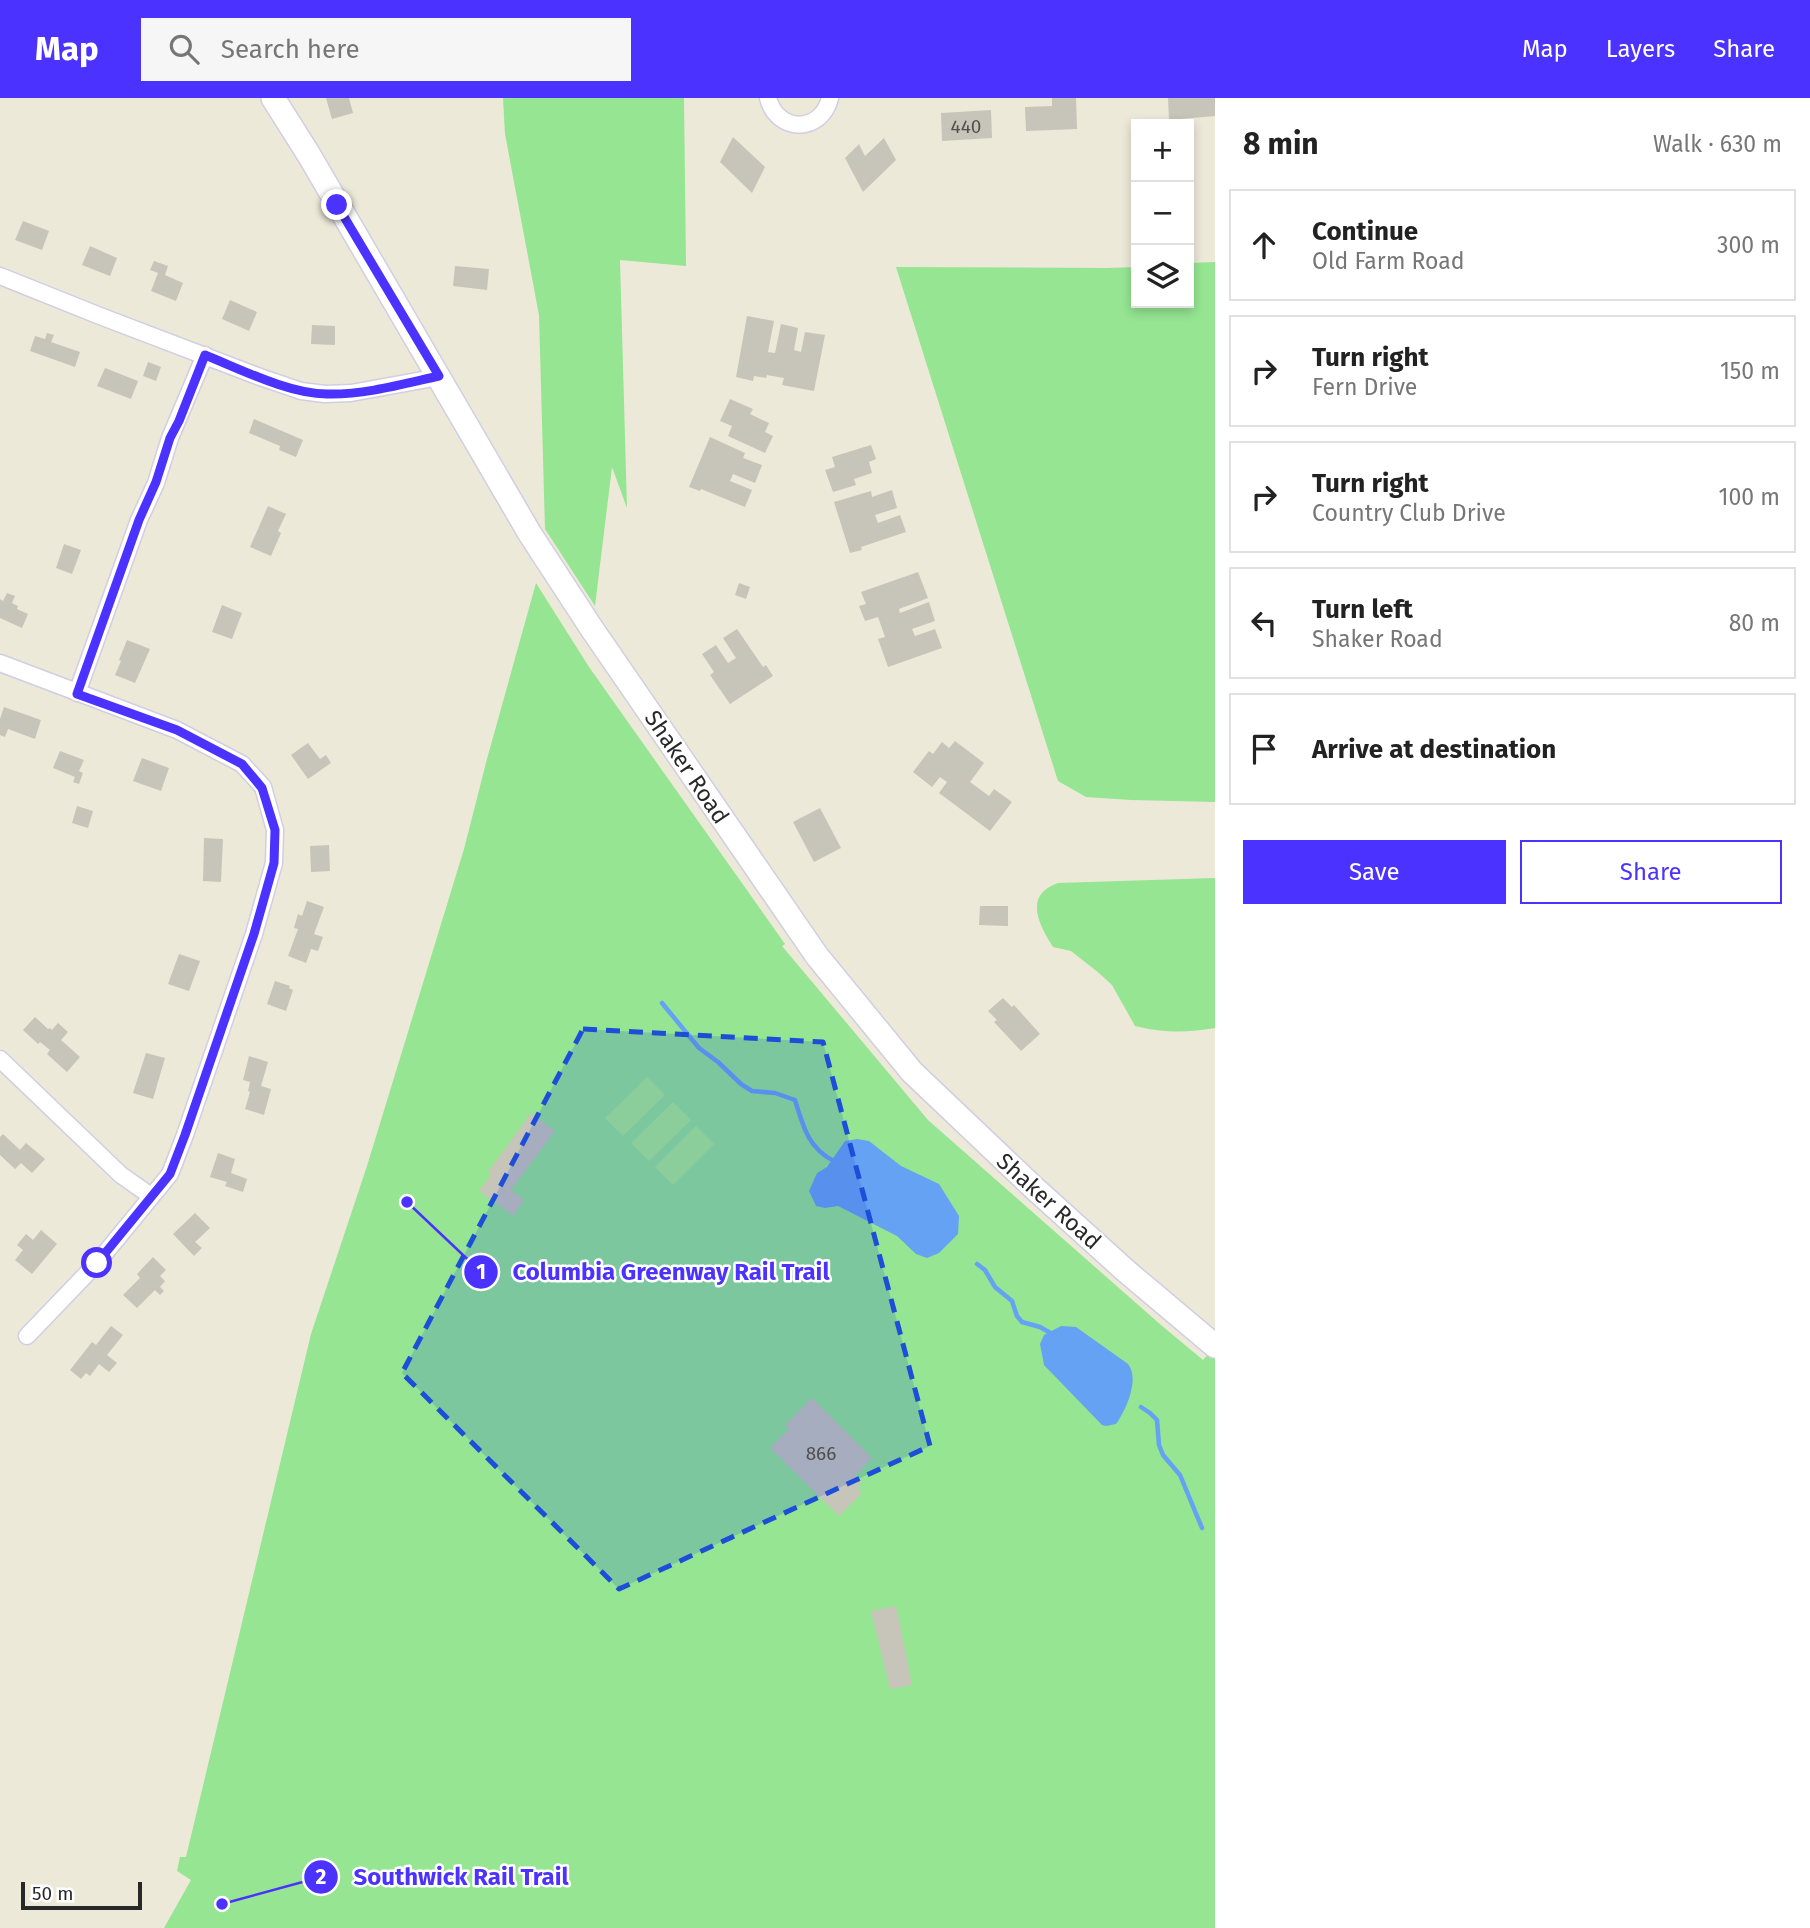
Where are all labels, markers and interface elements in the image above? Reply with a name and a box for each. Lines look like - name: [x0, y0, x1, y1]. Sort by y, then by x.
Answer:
- search box: [141, 18, 631, 81]
- text: Map: [35, 29, 99, 69]
- icon: search: [165, 30, 203, 68]
- text: Search here: [221, 34, 360, 65]
- text: Map: [1522, 35, 1568, 63]
- text: Layers: [1606, 35, 1675, 63]
- text: Share: [1713, 35, 1775, 63]
- house number: 440: [951, 115, 981, 138]
- map controls: [1131, 119, 1194, 308]
- button: +: [1131, 119, 1194, 182]
- text: 8 min: [1243, 126, 1319, 162]
- text: Walk · 630 m: [1653, 130, 1782, 158]
- button: −: [1131, 182, 1194, 245]
- route end: [321, 189, 352, 220]
- text: Continue: [1312, 216, 1418, 247]
- icon: ahead: [1245, 226, 1283, 264]
- text: 300 m: [1717, 231, 1780, 259]
- button: layers: [1131, 245, 1194, 308]
- text: Old Farm Road: [1312, 247, 1465, 275]
- text: Turn right: [1312, 342, 1429, 373]
- icon: right: [1245, 352, 1283, 390]
- text: 150 m: [1720, 357, 1780, 385]
- text: Fern Drive: [1312, 373, 1417, 401]
- text: Turn right: [1312, 468, 1429, 499]
- icon: right: [1245, 478, 1283, 516]
- text: 100 m: [1719, 483, 1780, 511]
- text: Country Club Drive: [1312, 499, 1506, 527]
- text: Turn left: [1312, 594, 1413, 625]
- icon: left: [1245, 604, 1283, 642]
- text: 80 m: [1729, 609, 1780, 637]
- text: Shaker Road: [1312, 625, 1443, 653]
- street label: Shaker Road: [639, 705, 735, 829]
- icon: arrive: [1245, 730, 1283, 768]
- text: Arrive at destination: [1312, 734, 1556, 765]
- button: Save: [1243, 840, 1506, 904]
- button: Share: [1520, 840, 1782, 904]
- street label: Shaker Road: [991, 1147, 1107, 1255]
- route start: [81, 1247, 112, 1278]
- callout: Columbia Greenway Rail Trail: [464, 1250, 844, 1295]
- text: Columbia Greenway Rail Trail: [512, 1258, 830, 1286]
- text: 1: [476, 1259, 486, 1285]
- house number: 866: [806, 1442, 836, 1465]
- callout: Southwick Rail Trail: [304, 1854, 582, 1899]
- text: Southwick Rail Trail: [353, 1863, 569, 1891]
- text: 2: [316, 1864, 327, 1890]
- scale bar: [21, 1879, 142, 1911]
- text: 50 m: [32, 1882, 73, 1905]

